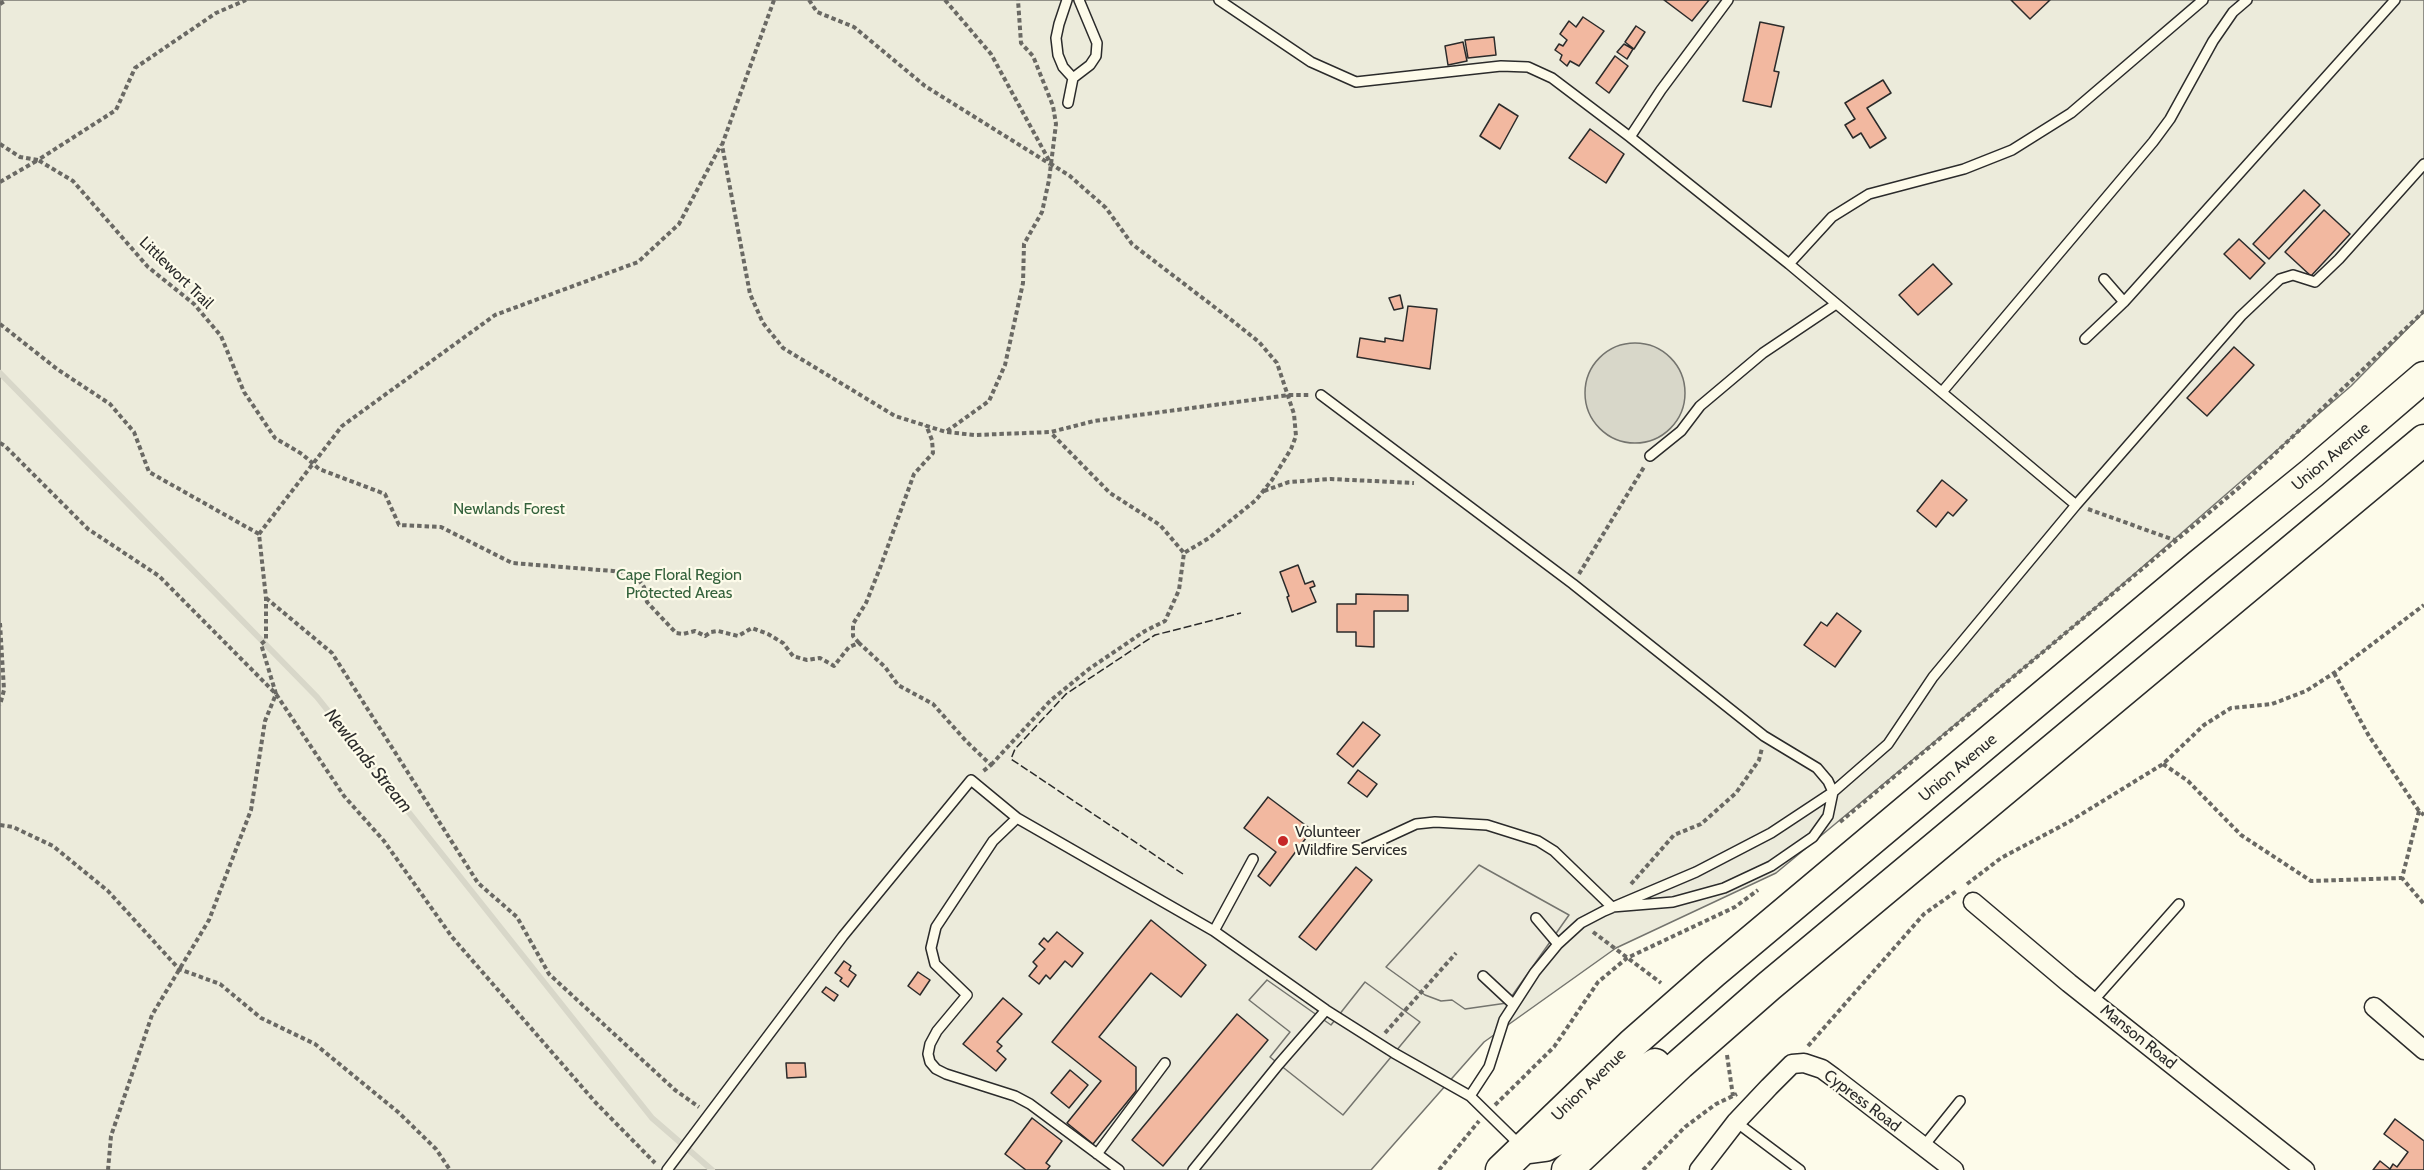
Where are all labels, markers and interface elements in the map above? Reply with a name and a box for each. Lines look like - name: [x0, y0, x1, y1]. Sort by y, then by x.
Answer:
- street label: Littlewort Trail: [135, 233, 217, 313]
- street label: Union Avenue: [2288, 419, 2374, 495]
- park label: Newlands Forest: [453, 499, 565, 519]
- park label: Cape Floral Region Protected Areas: [616, 565, 742, 603]
- water label: Newlands Stream: [319, 705, 417, 817]
- street label: Union Avenue: [1915, 730, 2001, 806]
- place label: Volunteer Wildfire Services: [1295, 822, 1407, 860]
- marker: Volunteer Wildfire Services: [1276, 834, 1290, 848]
- street label: Manson Road: [2096, 1001, 2180, 1073]
- street label: Union Avenue: [1548, 1045, 1630, 1125]
- street label: Cypress Road: [1820, 1066, 1904, 1136]

